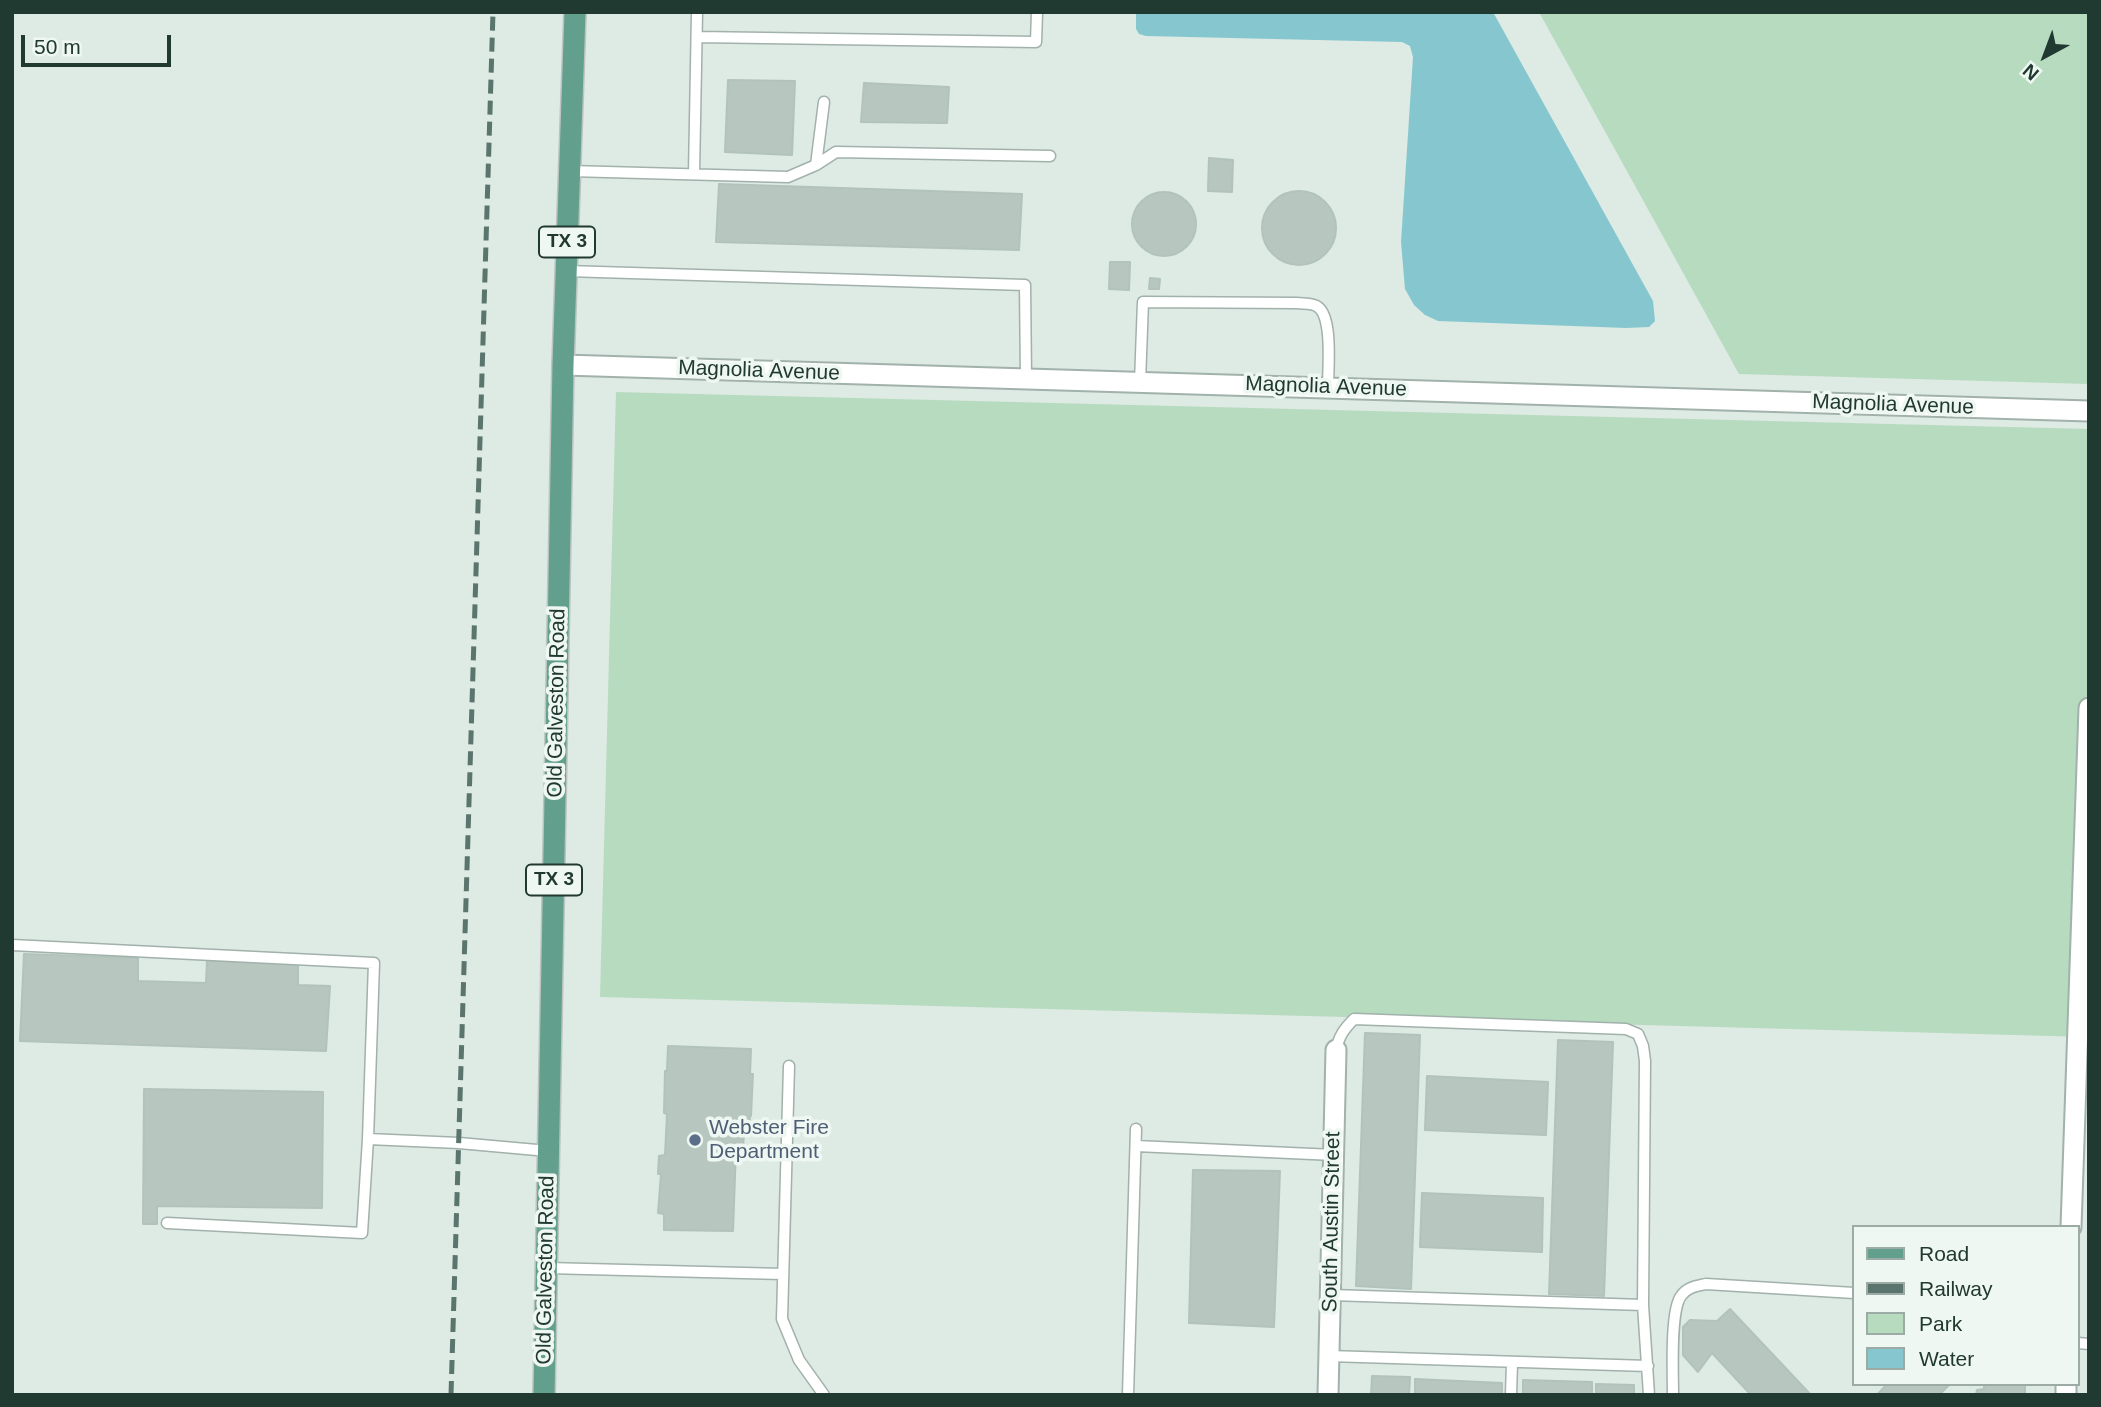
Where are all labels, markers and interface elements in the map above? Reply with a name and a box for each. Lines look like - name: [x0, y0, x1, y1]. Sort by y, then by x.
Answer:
- scale bar: [24, 21, 175, 65]
- north arrow: [2010, 21, 2080, 91]
- text: 50 m: [34, 35, 81, 58]
- text: N: [2019, 60, 2043, 85]
- road number: TX 3: [539, 226, 595, 258]
- street label: Magnolia Avenue: [678, 356, 840, 386]
- street label: Magnolia Avenue: [1245, 372, 1407, 402]
- street label: Magnolia Avenue: [1812, 390, 1974, 420]
- street label: Old Galveston Road: [543, 608, 571, 798]
- road number: TX 3: [526, 864, 582, 895]
- place label: Webster Fire Department: [709, 1115, 829, 1165]
- street label: South Austin Street: [1318, 1131, 1346, 1313]
- marker: Webster Fire Department: [687, 1132, 703, 1148]
- street label: Old Galveston Road: [532, 1175, 560, 1365]
- legend: [1853, 1225, 2080, 1386]
- text: Road: [1919, 1242, 1969, 1265]
- text: Railway: [1919, 1277, 1993, 1300]
- text: Park: [1919, 1312, 1962, 1335]
- text: Water: [1919, 1347, 1974, 1370]

